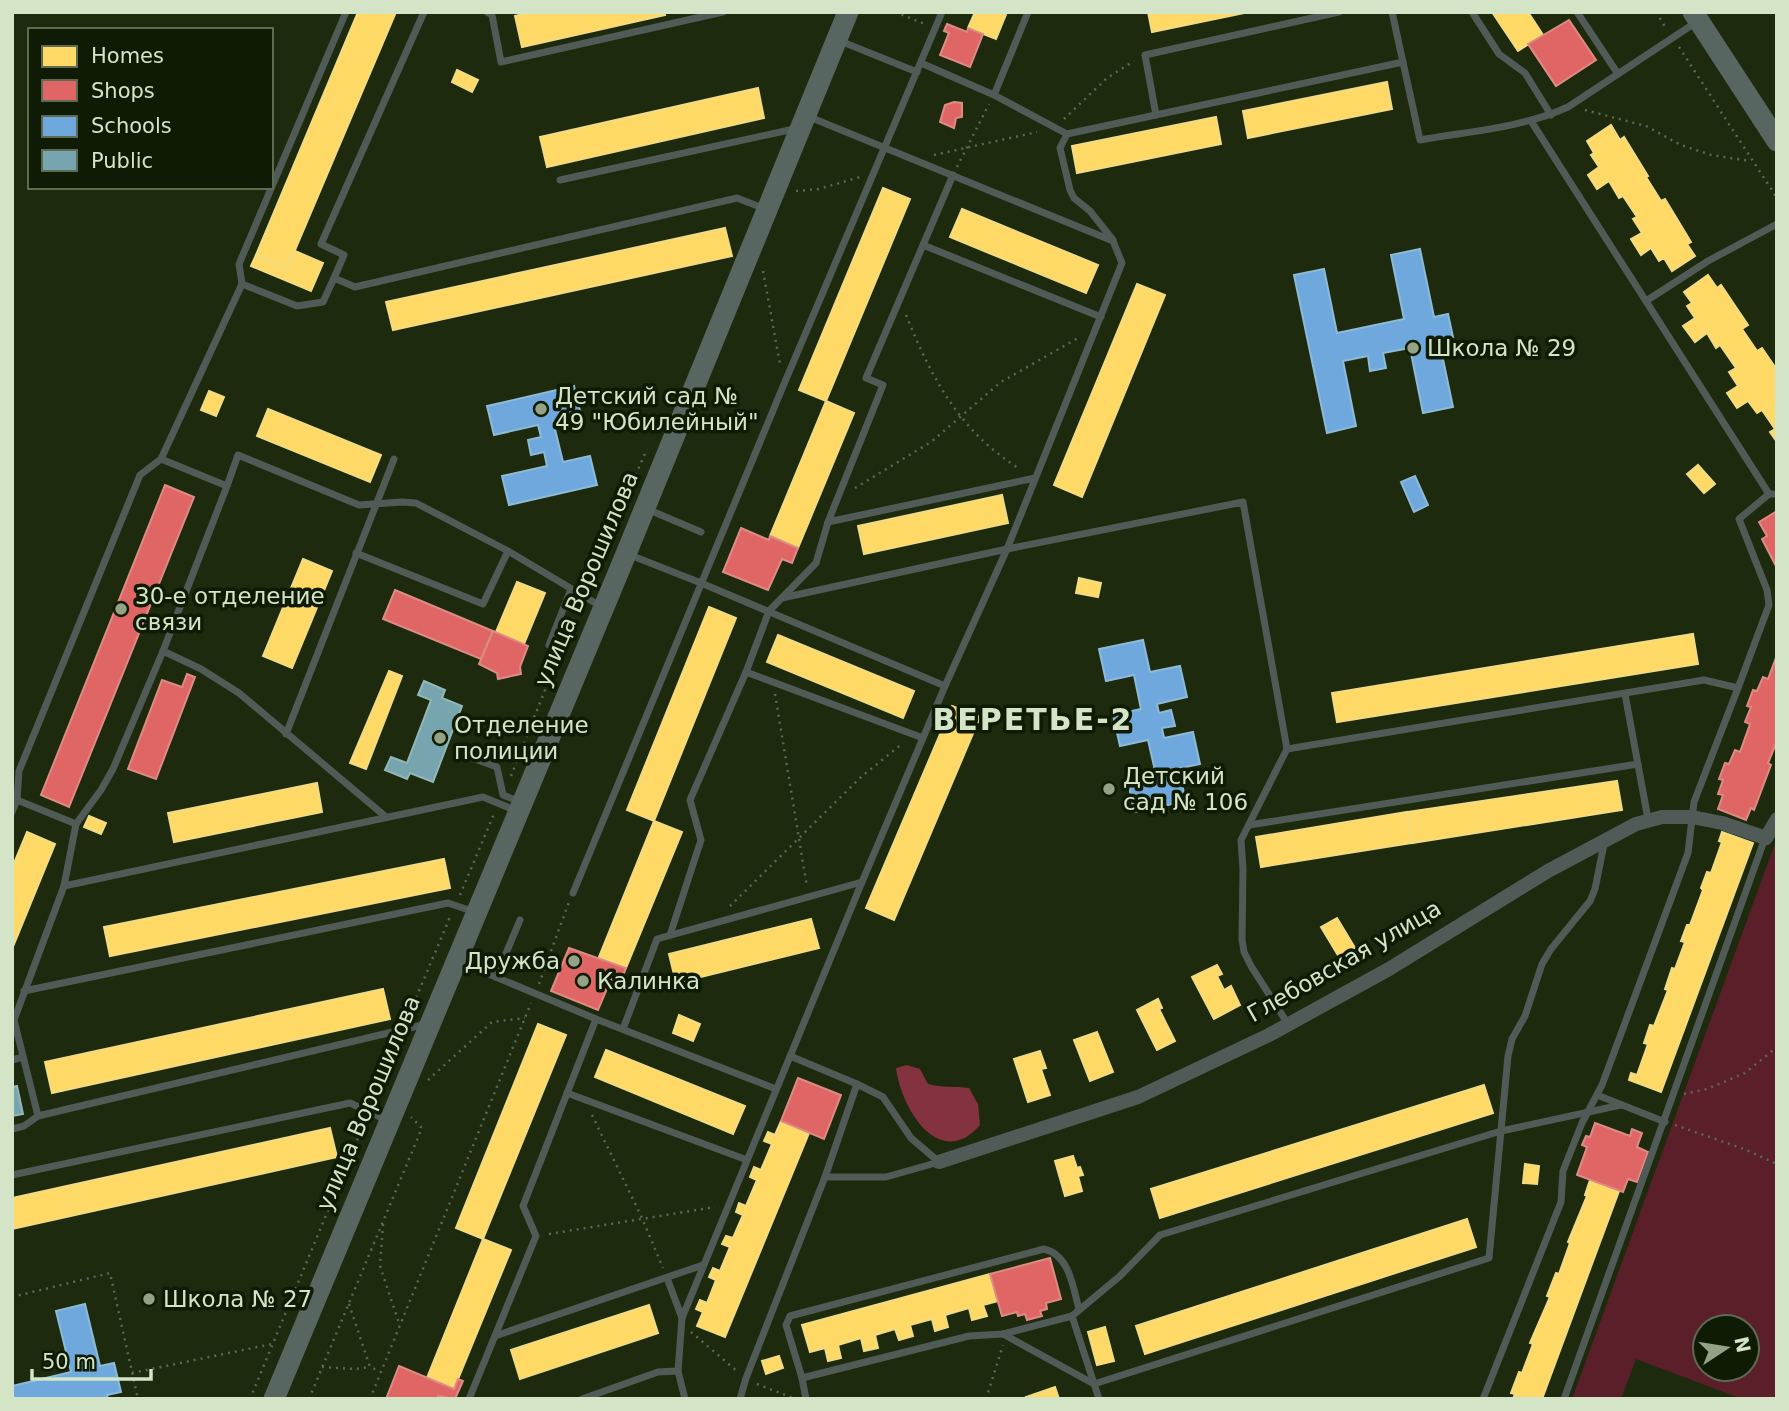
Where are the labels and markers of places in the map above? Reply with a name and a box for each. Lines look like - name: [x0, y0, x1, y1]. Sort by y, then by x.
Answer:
- place label: Школа № 29: [1427, 335, 1576, 361]
- marker: Школа № 29: [1405, 340, 1421, 356]
- place label: Детский сад № 49 "Юбилейный": [555, 383, 759, 435]
- marker: Детский сад № 49 "Юбилейный": [533, 401, 549, 417]
- place label: 30-е отделение связи: [135, 583, 325, 635]
- marker: 30-е отделение связи: [113, 601, 129, 617]
- place label: Отделение полиции: [454, 712, 589, 764]
- marker: Отделение полиции: [432, 730, 448, 746]
- place label: Детский сад № 106: [1123, 763, 1248, 815]
- marker: Детский сад № 106: [1101, 781, 1117, 797]
- place label: Дружба: [465, 948, 560, 974]
- marker: Дружба: [566, 953, 582, 969]
- place label: Калинка: [597, 968, 700, 994]
- marker: Калинка: [575, 973, 591, 989]
- place label: Школа № 27: [163, 1286, 312, 1312]
- marker: Школа № 27: [141, 1291, 157, 1307]

